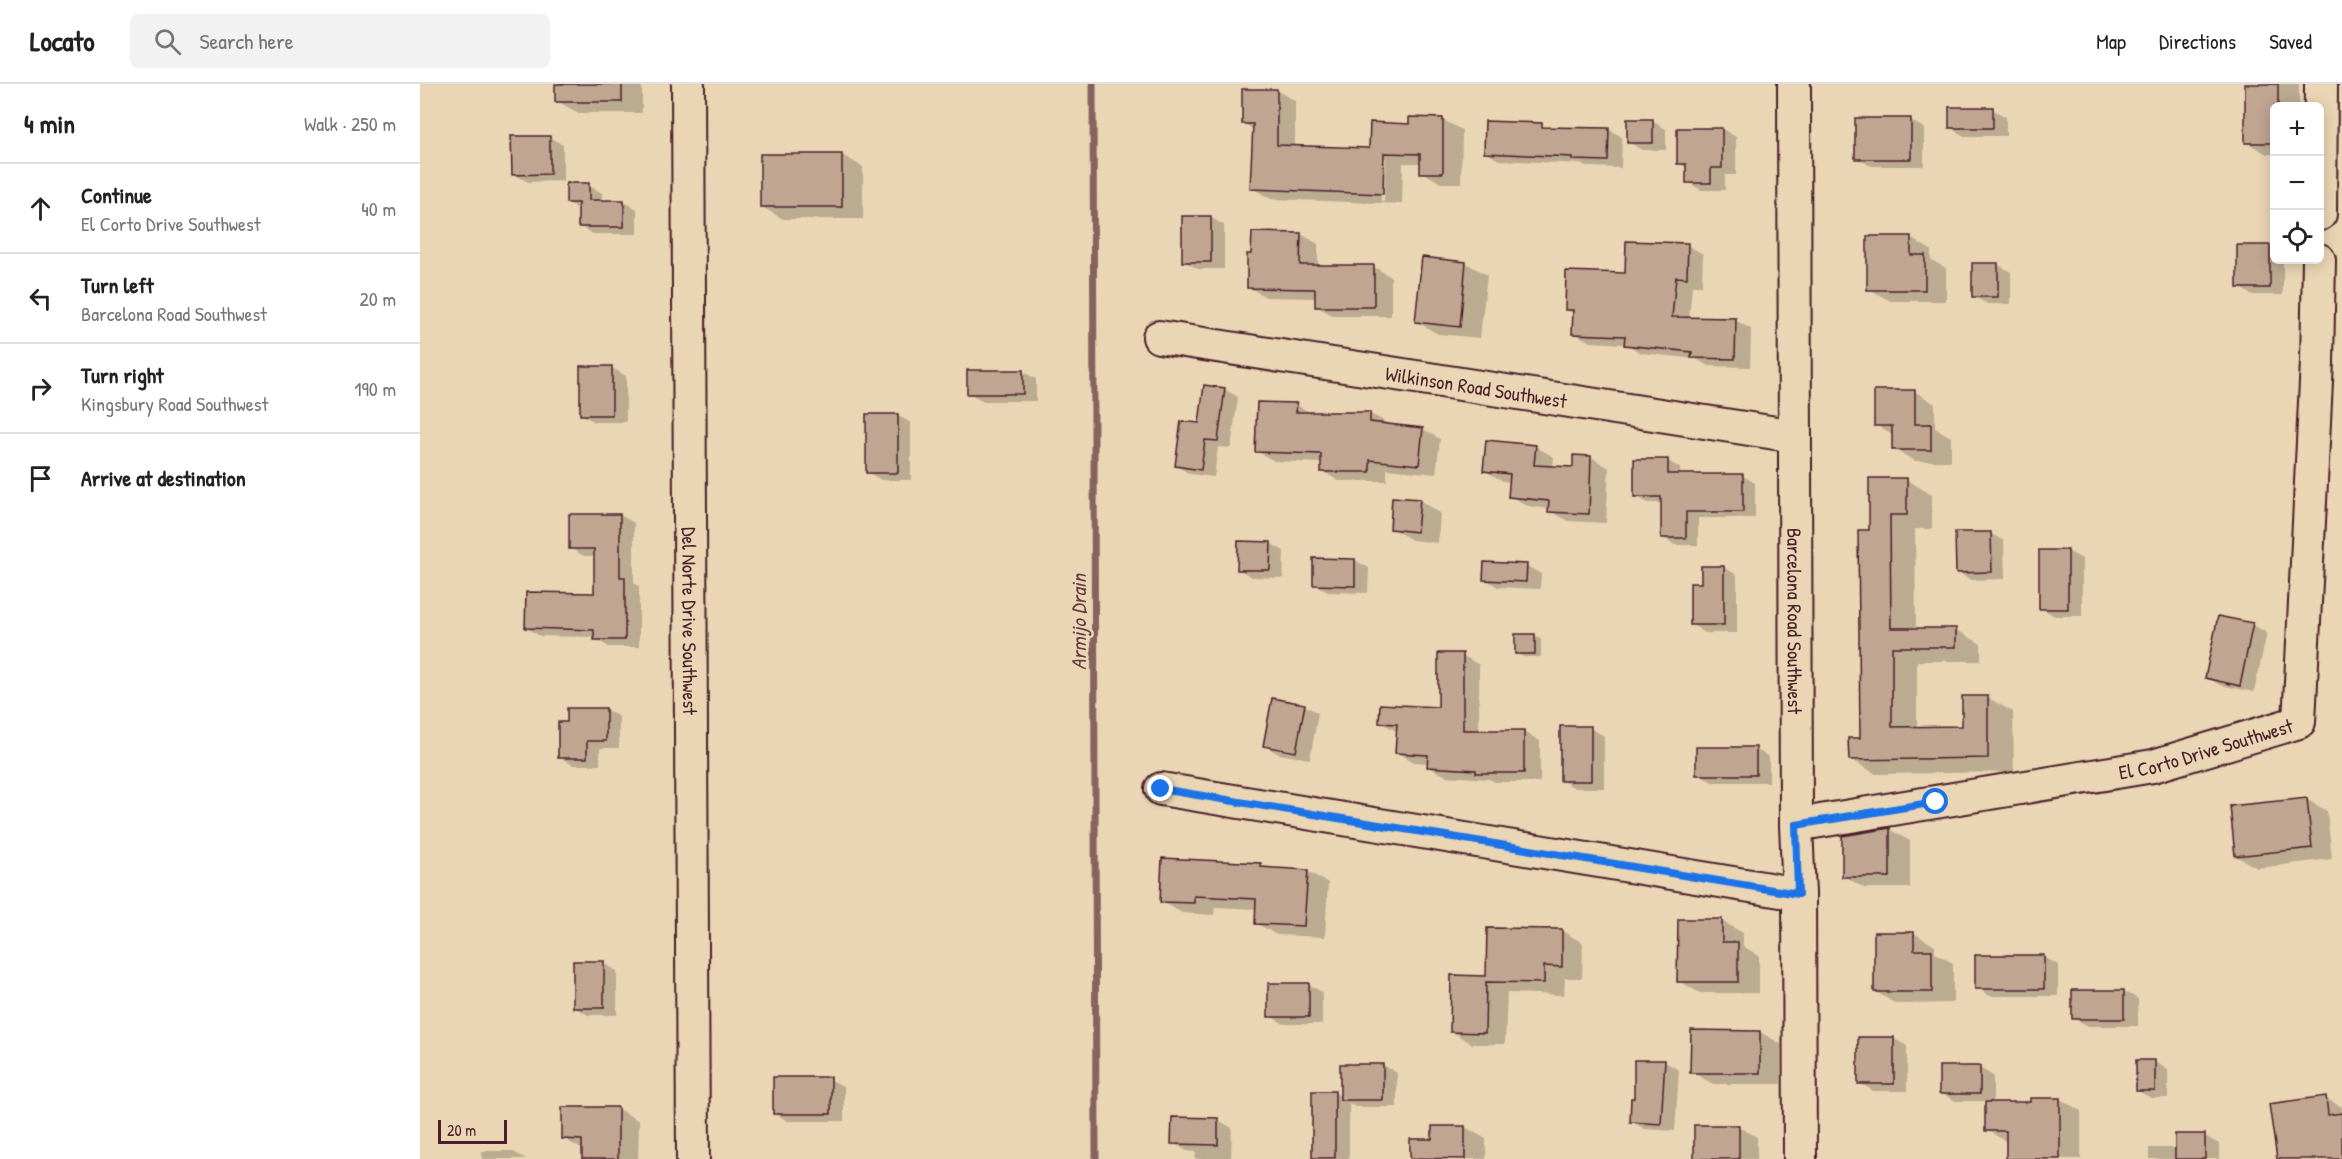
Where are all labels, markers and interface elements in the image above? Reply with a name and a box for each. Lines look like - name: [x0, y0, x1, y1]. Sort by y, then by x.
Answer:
- search box: [130, 14, 550, 68]
- text: Locato: [30, 22, 94, 60]
- icon: search: [151, 25, 184, 58]
- text: Search here: [199, 26, 293, 56]
- text: Map: [2096, 27, 2126, 56]
- text: Directions: [2159, 27, 2236, 56]
- text: Saved: [2269, 27, 2312, 56]
- map controls: [2270, 102, 2324, 264]
- button: +: [2270, 102, 2324, 156]
- text: 4 min: [24, 106, 75, 141]
- text: Walk · 250 m: [304, 110, 396, 137]
- button: −: [2270, 156, 2324, 210]
- text: Continue: [81, 180, 152, 210]
- icon: ahead: [24, 192, 57, 225]
- text: 40 m: [361, 195, 396, 222]
- text: El Corto Drive Southwest: [81, 210, 261, 237]
- button: locate: [2270, 210, 2324, 264]
- text: Turn left: [81, 270, 154, 300]
- icon: left: [24, 282, 57, 315]
- text: 20 m: [359, 285, 396, 312]
- text: Barcelona Road Southwest: [81, 300, 267, 327]
- street label: Wilkinson Road Southwest: [1384, 359, 1570, 414]
- text: Turn right: [81, 360, 164, 390]
- icon: right: [24, 372, 57, 405]
- text: 190 m: [354, 375, 396, 402]
- text: Kingsbury Road Southwest: [81, 390, 268, 417]
- icon: arrive: [24, 462, 57, 495]
- text: Arrive at destination: [81, 463, 246, 493]
- street label: Del Norte Drive Southwest: [677, 527, 704, 716]
- street label: Barcelona Road Southwest: [1782, 528, 1809, 715]
- water label: Armijo Drain: [1064, 572, 1093, 670]
- street label: El Corto Drive Southwest: [2117, 711, 2297, 785]
- route end: [1147, 775, 1173, 801]
- route start: [1922, 788, 1948, 814]
- scale bar: [438, 1117, 507, 1144]
- text: 20 m: [447, 1119, 476, 1141]

